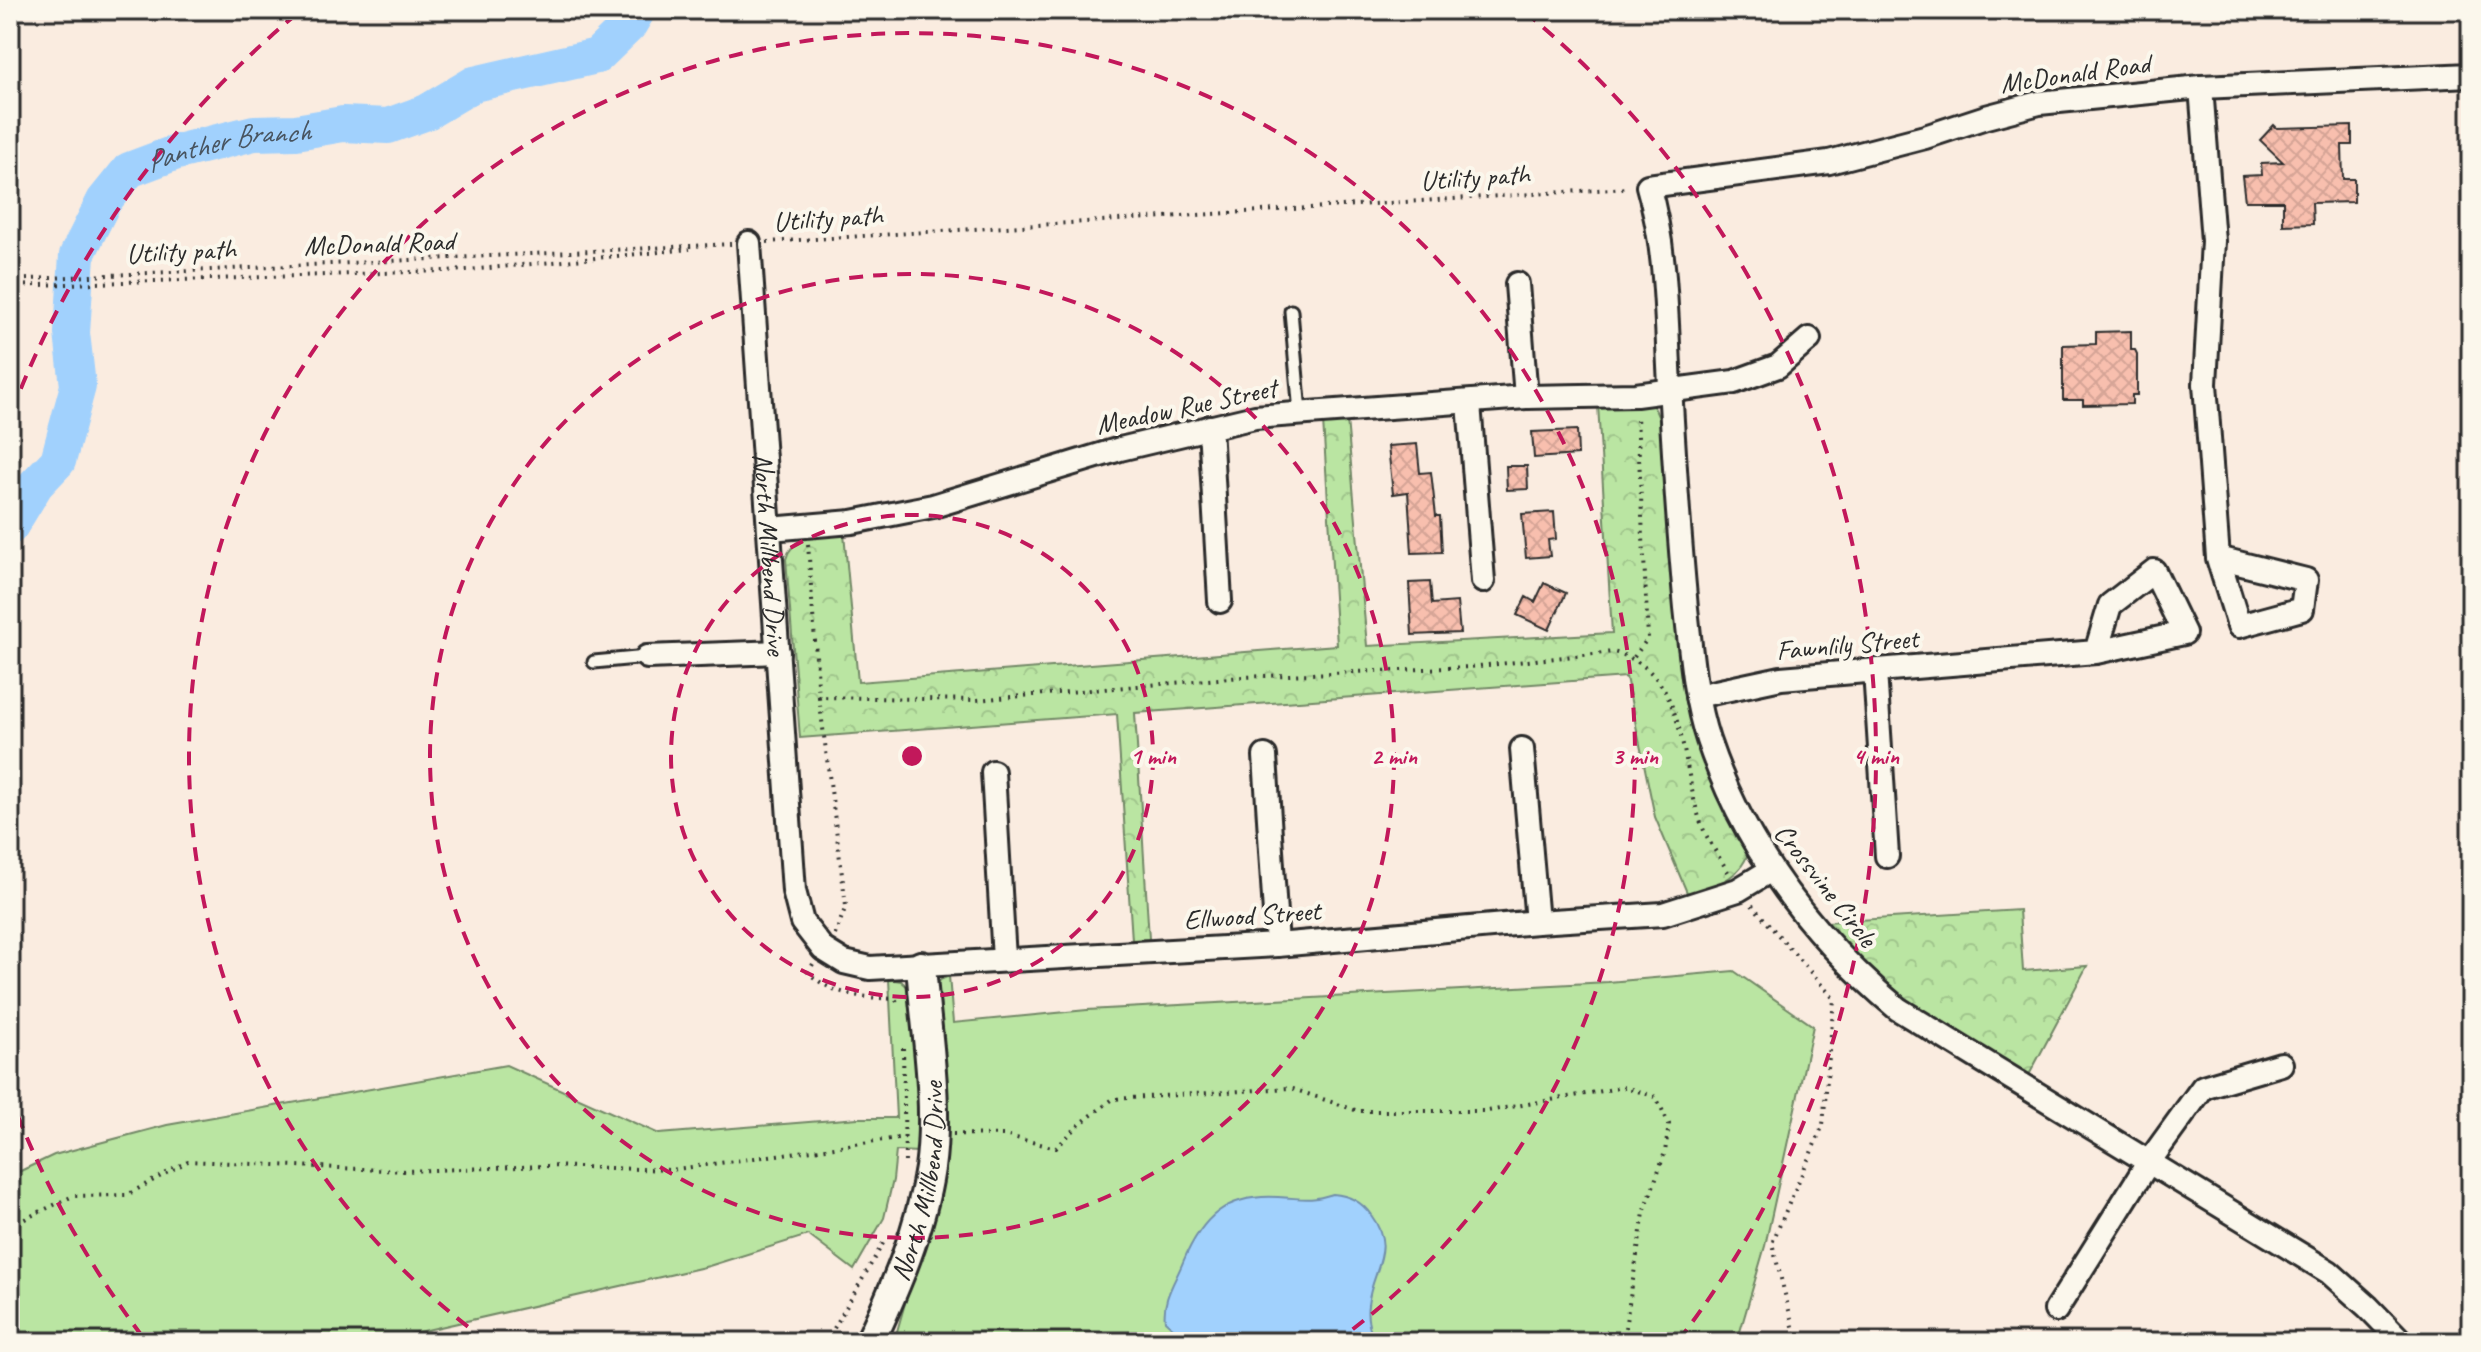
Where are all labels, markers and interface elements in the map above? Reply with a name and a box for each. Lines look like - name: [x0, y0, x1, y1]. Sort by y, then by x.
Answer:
- street label: McDonald Road: [1998, 45, 2156, 101]
- water label: Panther Branch: [140, 111, 315, 181]
- street label: Utility path: [1419, 156, 1533, 198]
- street label: Utility path: [772, 197, 886, 239]
- street label: McDonald Road: [303, 223, 459, 263]
- street label: Utility path: [125, 231, 239, 271]
- street label: Meadow Rue Street: [1093, 369, 1283, 442]
- street label: North Millbend Drive: [746, 452, 795, 658]
- street label: Fawnlily Street: [1775, 620, 1922, 668]
- text: 1 min: [1130, 741, 1177, 771]
- text: 2 min: [1371, 741, 1418, 771]
- text: 3 min: [1612, 741, 1659, 771]
- text: 4 min: [1853, 741, 1900, 771]
- centre of rings: [898, 742, 926, 770]
- street label: Crossvine Circle: [1767, 816, 1886, 955]
- street label: Ellwood Street: [1183, 893, 1324, 937]
- street label: North Millbend Drive: [881, 1079, 951, 1285]

